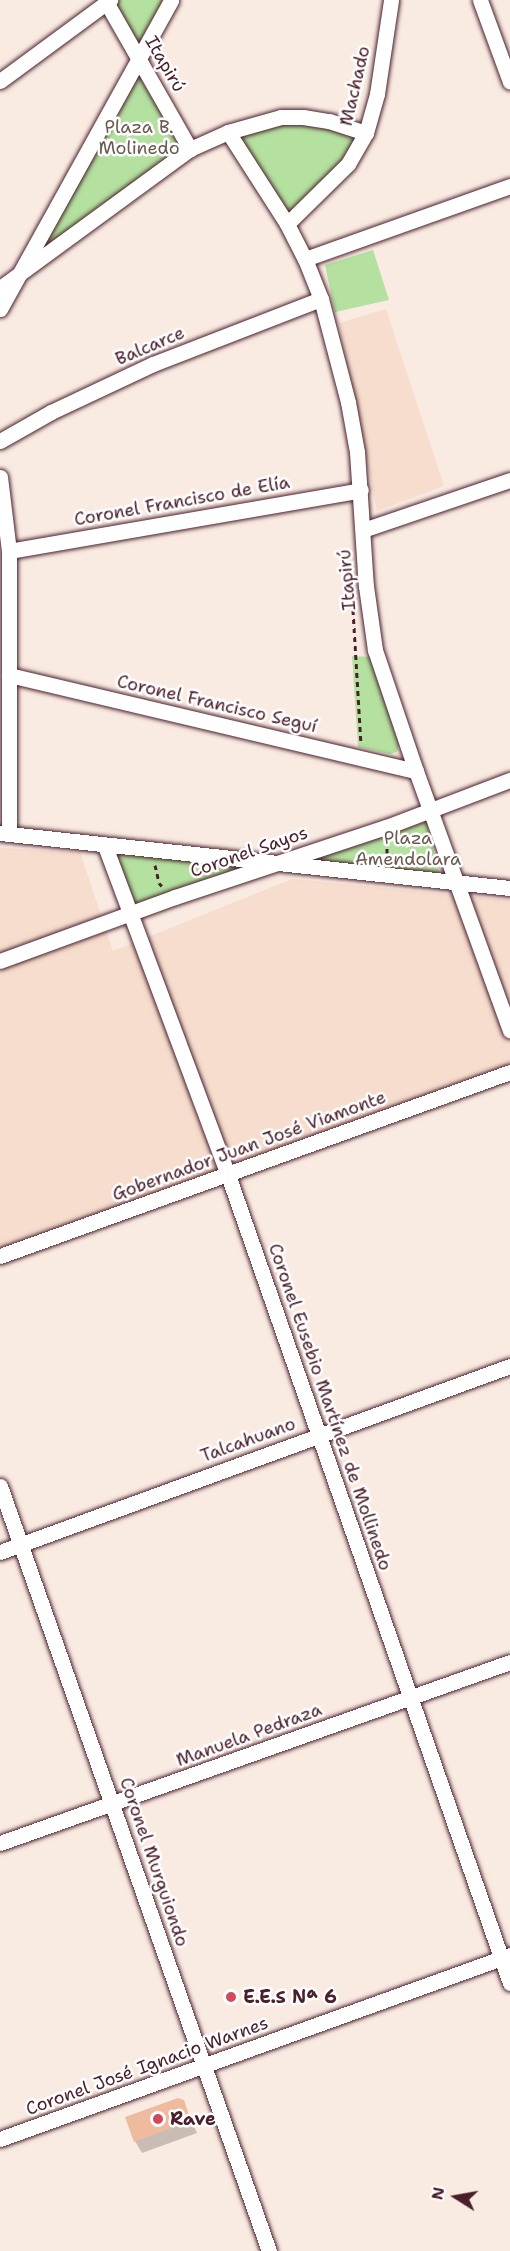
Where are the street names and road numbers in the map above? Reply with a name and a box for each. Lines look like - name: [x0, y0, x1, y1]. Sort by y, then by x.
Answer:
- street label: Itapirú: [140, 32, 190, 96]
- street label: Machado: [335, 44, 375, 128]
- street label: Balcarce: [112, 322, 188, 370]
- street label: Coronel Francisco de Elía: [73, 471, 291, 531]
- street label: Itapirú: [334, 549, 360, 611]
- street label: Coronel Francisco Seguí: [115, 670, 319, 738]
- street label: Coronel Sayos: [187, 822, 311, 882]
- street label: Gobernador Juan José Viamonte: [109, 1086, 389, 1206]
- street label: Coronel Eusebio Martínez de Mollinedo: [264, 1241, 396, 1573]
- street label: Talcahuano: [198, 1413, 298, 1467]
- street label: Manuela Pedraza: [173, 1699, 325, 1771]
- street label: Coronel Murguiondo: [115, 1775, 193, 1949]
- street label: Coronel José Ignacio Warnes: [23, 2012, 271, 2120]

